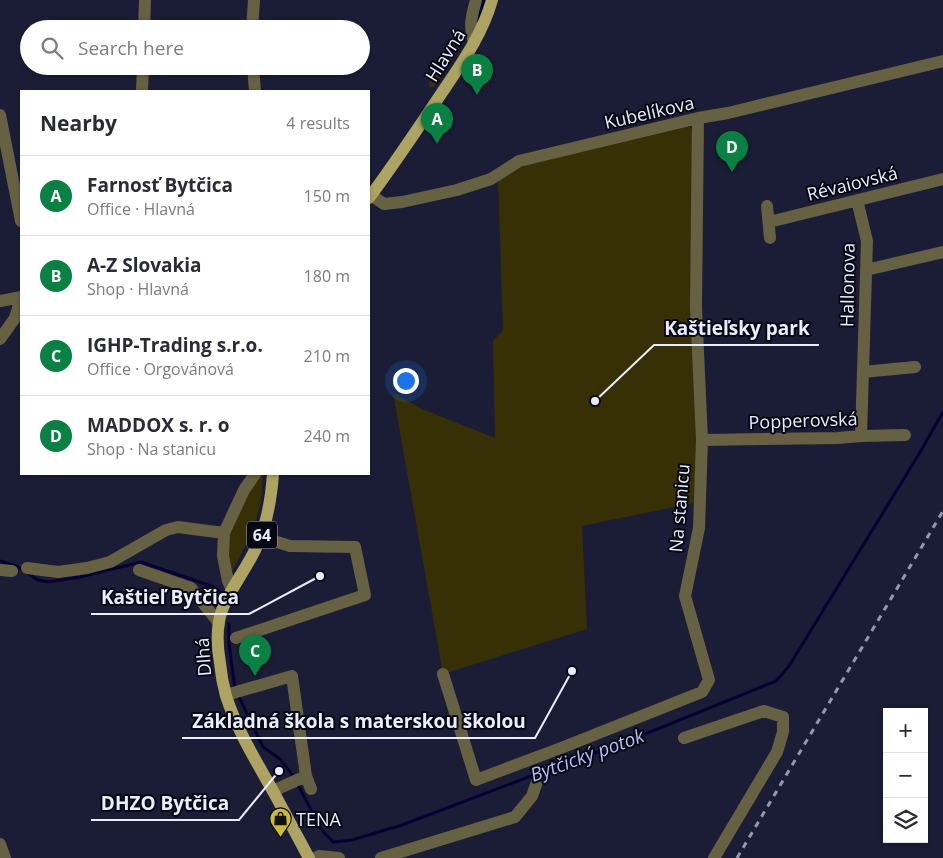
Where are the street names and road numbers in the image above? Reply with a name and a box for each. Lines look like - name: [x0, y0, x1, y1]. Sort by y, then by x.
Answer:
- street label: Hlavná: [419, 24, 471, 86]
- street label: Kubelíkova: [602, 90, 696, 134]
- street label: Révaiovská: [804, 160, 900, 206]
- street label: Hallonova: [834, 243, 860, 327]
- street label: Popperovská: [748, 406, 858, 434]
- street label: Na stanicu: [663, 463, 695, 553]
- road number: 64: [247, 522, 277, 548]
- street label: Dlhá: [190, 637, 216, 677]

